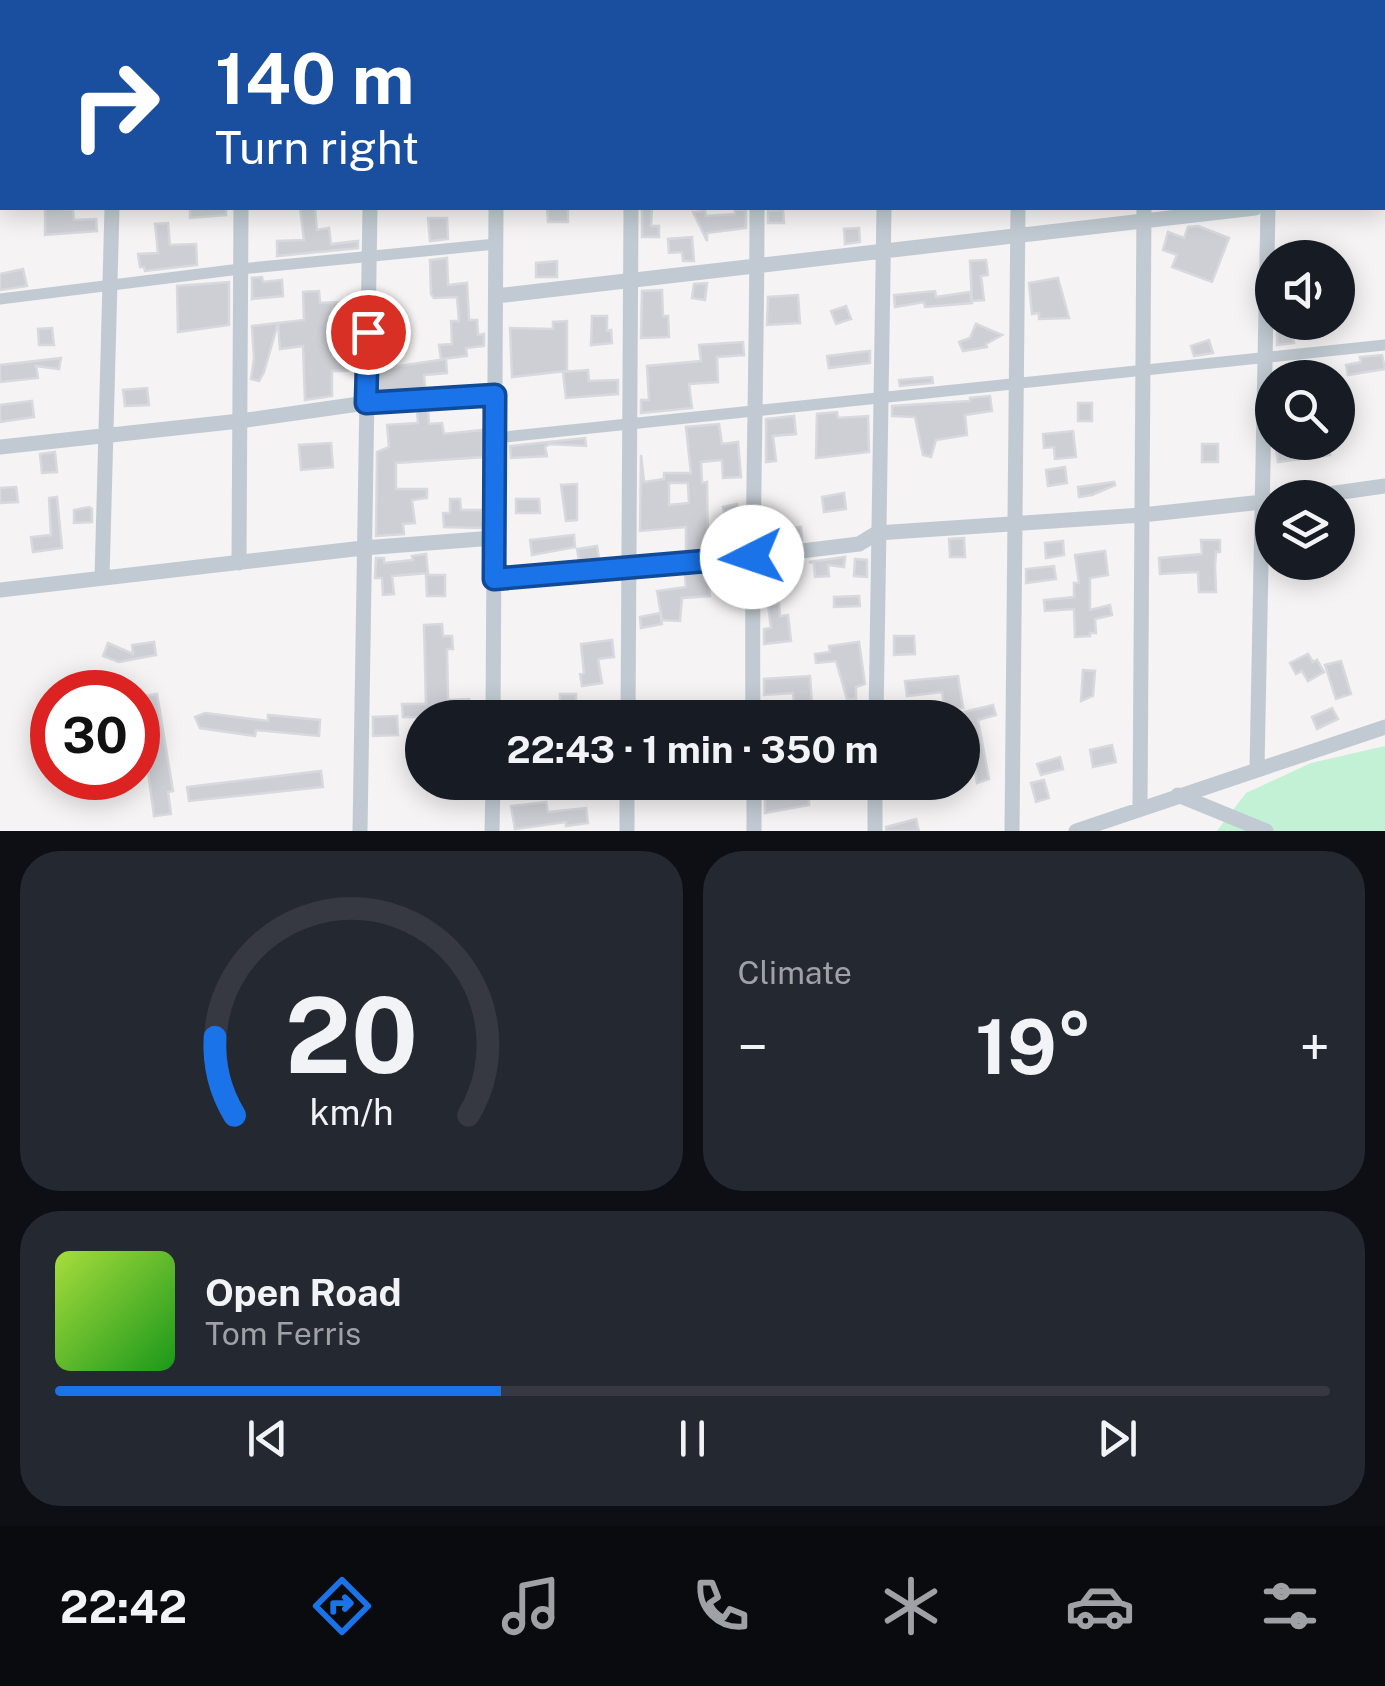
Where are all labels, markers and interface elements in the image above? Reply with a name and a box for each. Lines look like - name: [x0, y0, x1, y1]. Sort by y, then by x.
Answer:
- text: 140 m: [215, 37, 414, 120]
- icon: right: [50, 40, 180, 170]
- text: Turn right: [215, 121, 419, 174]
- map controls: [1255, 240, 1355, 580]
- button: sound: [1255, 240, 1355, 340]
- pin: [326, 290, 411, 375]
- icon: arrive: [341, 305, 396, 360]
- button: search: [1255, 360, 1355, 460]
- button: layers: [1255, 480, 1355, 580]
- position arrow: [700, 505, 804, 609]
- speed limit sign: 30: [30, 670, 160, 800]
- text: 22:43 · 1 min · 350 m: [507, 727, 878, 772]
- text: Climate: [738, 954, 852, 991]
- text: 20: [285, 974, 418, 1096]
- text: 19°: [975, 1003, 1092, 1091]
- text: −: [738, 1015, 768, 1079]
- text: +: [1299, 1015, 1330, 1079]
- text: km/h: [309, 1091, 393, 1133]
- text: Open Road: [205, 1270, 402, 1315]
- text: Tom Ferris: [205, 1315, 361, 1352]
- icon: previous: [240, 1411, 295, 1466]
- icon: pause: [665, 1411, 720, 1466]
- icon: next: [1090, 1411, 1145, 1466]
- icon: directions: [307, 1571, 377, 1641]
- icon: music: [496, 1571, 566, 1641]
- icon: phone: [686, 1571, 756, 1641]
- icon: climate: [876, 1571, 946, 1641]
- icon: car: [1065, 1571, 1135, 1641]
- icon: filters: [1255, 1571, 1325, 1641]
- text: 22:42: [60, 1580, 187, 1633]

